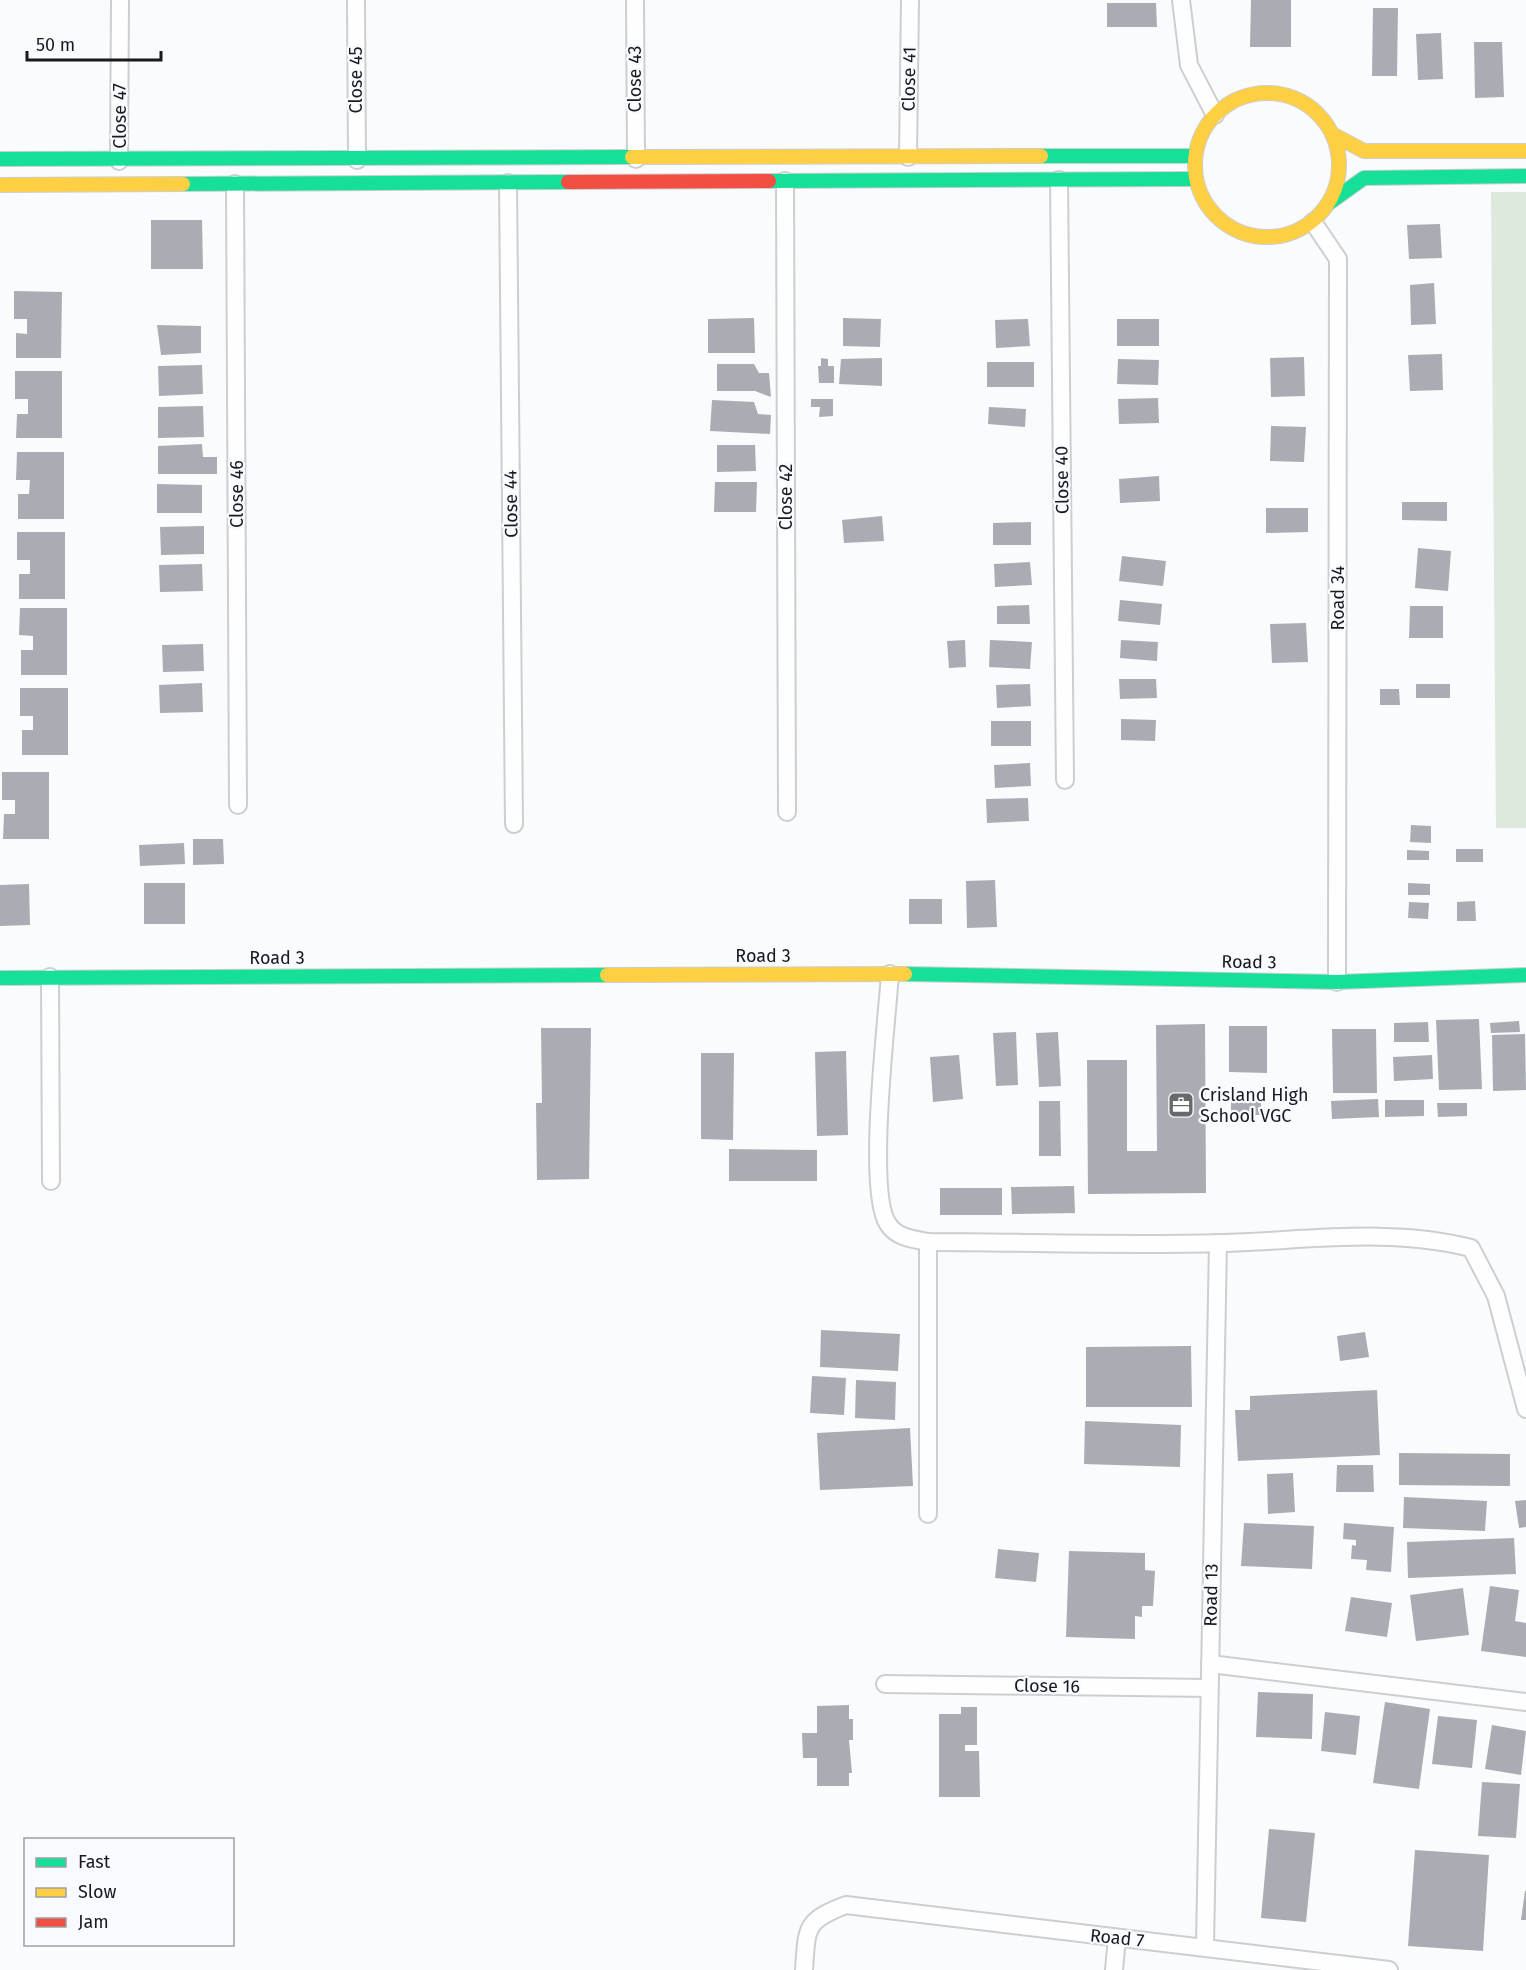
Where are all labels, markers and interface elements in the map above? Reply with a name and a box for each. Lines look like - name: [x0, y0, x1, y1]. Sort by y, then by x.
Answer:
- scale bar: [27, 24, 160, 62]
- text: 50 m: [36, 34, 75, 56]
- street label: Close 43: [624, 46, 646, 112]
- street label: Close 41: [897, 46, 921, 112]
- street label: Close 45: [345, 47, 367, 114]
- street label: Close 47: [109, 83, 131, 149]
- street label: Close 40: [1050, 446, 1074, 514]
- street label: Close 46: [226, 460, 248, 528]
- street label: Close 42: [775, 464, 797, 530]
- street label: Close 44: [499, 470, 523, 538]
- street label: Road 34: [1327, 565, 1349, 630]
- street label: Road 3: [735, 945, 791, 967]
- street label: Road 3: [249, 947, 305, 969]
- street label: Road 3: [1221, 951, 1277, 973]
- place label: Crisland High School VGC: [1200, 1084, 1309, 1127]
- office icon: Crisland High School VGC: [1166, 1090, 1196, 1120]
- street label: Road 13: [1199, 1563, 1223, 1627]
- street label: Close 16: [1014, 1674, 1080, 1698]
- legend: [24, 1838, 234, 1946]
- text: Fast: [78, 1851, 111, 1873]
- text: Slow: [78, 1881, 117, 1903]
- text: Jam: [78, 1911, 109, 1933]
- street label: Road 7: [1089, 1924, 1145, 1952]

